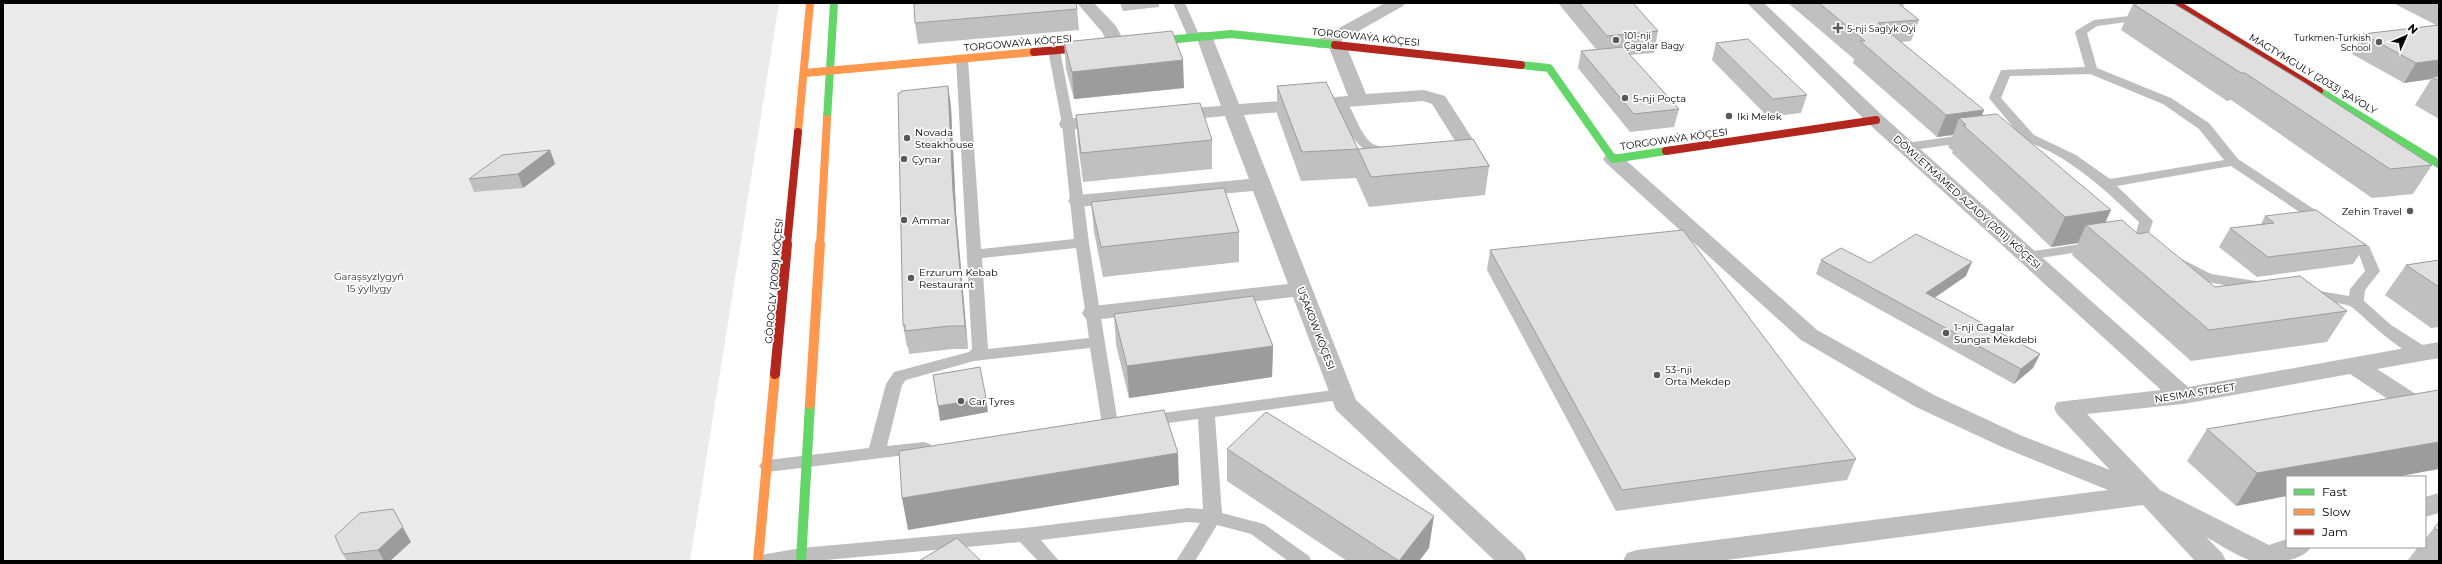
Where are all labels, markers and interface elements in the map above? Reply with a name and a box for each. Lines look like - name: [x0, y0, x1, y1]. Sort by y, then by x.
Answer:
- north arrow: [2386, 16, 2426, 56]
- text: N: [2405, 21, 2421, 37]
- marker: 5-nji Saglyk Oyi: [1832, 22, 1844, 34]
- place label: 5-nji Saglyk Oyi: [1847, 23, 1916, 34]
- street label: TORGOWAÝA KÖÇESI: [1311, 25, 1421, 49]
- place label: 101-nji Çagalar Bagy: [1624, 30, 1684, 51]
- street label: MAGTYMGULY (2033) ŞAÝOLY: [2247, 31, 2380, 118]
- street label: TORGOWAÝA KÖÇESI: [963, 32, 1073, 54]
- place label: Turkmen-Turkish School: [2294, 32, 2371, 53]
- marker: 101-nji Çagalar Bagy: [1611, 35, 1621, 45]
- marker: Turkmen-Turkish School: [2374, 37, 2384, 47]
- place label: 5-nji Poçta: [1633, 92, 1686, 105]
- marker: 5-nji Poçta: [1620, 93, 1630, 103]
- place label: Iki Melek: [1737, 110, 1782, 123]
- marker: Iki Melek: [1724, 111, 1734, 121]
- street label: TORGOWAÝA KÖÇESI: [1619, 125, 1729, 153]
- place label: Novada Steakhouse: [915, 126, 973, 151]
- street label: DÖWLETMÄMED AZADY (2011) KÖÇESI: [1891, 132, 2043, 272]
- marker: Novada Steakhouse: [902, 133, 912, 143]
- place label: Çynar: [912, 153, 941, 166]
- marker: Çynar: [899, 154, 909, 164]
- place label: Zehin Travel: [2342, 205, 2402, 218]
- marker: Zehin Travel: [2405, 206, 2415, 216]
- place label: Ammar: [912, 214, 950, 227]
- marker: Ammar: [899, 215, 909, 225]
- street label: GÖROGLY (2009) KÖÇESI: [762, 218, 786, 344]
- place label: Erzurum Kebab Restaurant: [919, 266, 998, 291]
- park label: Garaşsyzlygyň 15 ýyllygy: [334, 270, 404, 295]
- marker: Erzurum Kebab Restaurant: [906, 273, 916, 283]
- street label: UŞAKOW KÖÇESI: [1294, 285, 1338, 371]
- place label: 1-nji Cagalar Sungat Mekdebi: [1954, 321, 2037, 346]
- marker: 1-nji Cagalar Sungat Mekdebi: [1941, 328, 1951, 338]
- place label: 53-nji Orta Mekdep: [1665, 363, 1731, 388]
- marker: 53-nji Orta Mekdep: [1652, 370, 1662, 380]
- street label: NESIMA STREET: [2154, 380, 2236, 406]
- place label: Car Tyres: [969, 395, 1015, 408]
- marker: Car Tyres: [956, 396, 966, 406]
- legend: [2286, 476, 2426, 548]
- text: Fast: [2322, 484, 2347, 499]
- text: Slow: [2322, 504, 2351, 519]
- text: Jam: [2321, 524, 2348, 539]

